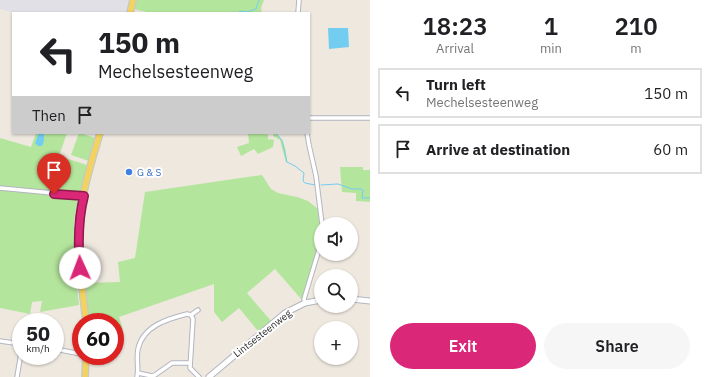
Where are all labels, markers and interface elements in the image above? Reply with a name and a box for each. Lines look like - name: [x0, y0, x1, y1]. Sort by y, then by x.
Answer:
- text: 18:23: [422, 10, 488, 42]
- text: 1: [544, 10, 558, 42]
- text: 210: [614, 10, 658, 42]
- text: 150 m: [98, 24, 180, 61]
- icon: left: [32, 28, 84, 80]
- text: Arrival: [436, 40, 474, 57]
- text: min: [540, 40, 562, 57]
- text: m: [630, 40, 642, 57]
- text: Mechelsesteenweg: [98, 60, 253, 83]
- text: Turn left: [426, 75, 486, 94]
- icon: left: [392, 82, 414, 104]
- text: 150 m: [644, 84, 688, 103]
- text: Mechelsesteenweg: [426, 94, 538, 111]
- icon: arrive: [74, 104, 96, 126]
- text: Then: [32, 106, 66, 125]
- icon: arrive: [392, 138, 414, 160]
- text: Arrive at destination: [426, 140, 570, 159]
- text: 60 m: [653, 140, 688, 159]
- pin: [37, 153, 71, 194]
- icon: arrive: [43, 159, 65, 181]
- place label: G & S: [137, 166, 162, 179]
- marker: G & S: [124, 167, 134, 177]
- map controls: [314, 217, 358, 365]
- button: sound: [314, 217, 358, 261]
- position arrow: [59, 247, 101, 289]
- button: search: [314, 269, 358, 313]
- street label: Lintsesteenweg: [231, 306, 295, 360]
- speed limit sign: 60: [72, 313, 124, 365]
- text: 50: [26, 320, 50, 347]
- button: +: [314, 321, 358, 365]
- button: Exit: [390, 323, 536, 369]
- button: Share: [544, 323, 690, 369]
- text: km/h: [26, 342, 50, 355]

